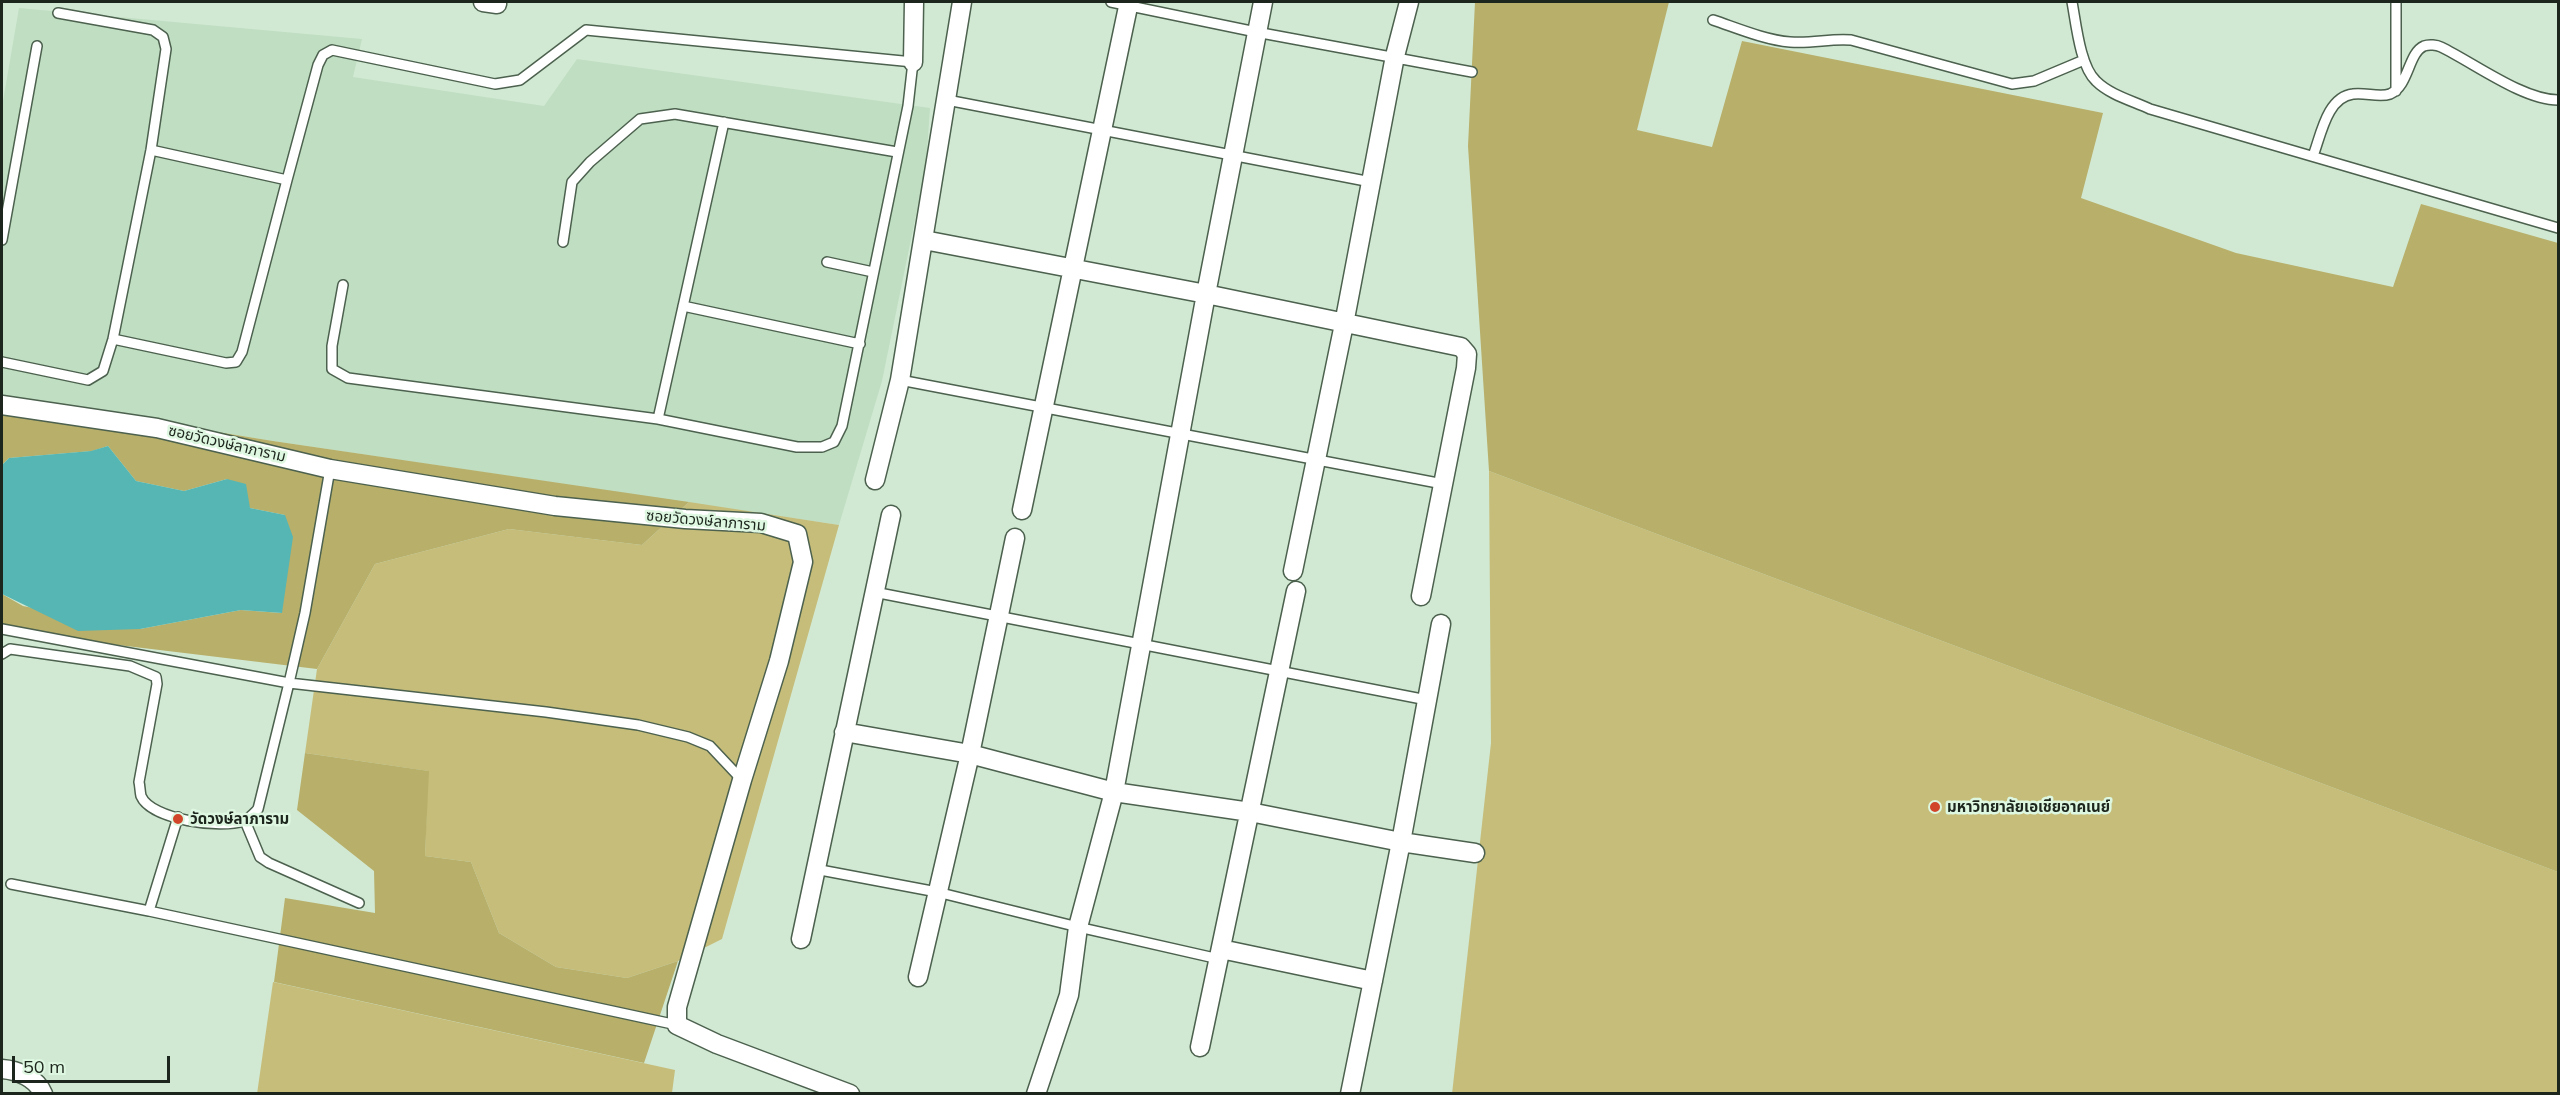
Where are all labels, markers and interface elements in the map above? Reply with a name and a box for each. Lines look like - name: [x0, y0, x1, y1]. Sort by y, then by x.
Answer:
- street label: ซอยวัดวงษ์ลาภาราม: [167, 422, 287, 466]
- street label: ซอยวัดวงษ์ลาภาราม: [645, 507, 767, 535]
- place label: มหาวิทยาลัยเอเชียอาคเนย์: [1947, 798, 2110, 816]
- marker: มหาวิทยาลัยเอเชียอาคเนย์: [1928, 800, 1942, 814]
- place label: วัดวงษ์ลาภาราม: [190, 810, 289, 828]
- marker: วัดวงษ์ลาภาราม: [171, 812, 185, 826]
- scale bar: [15, 1044, 172, 1082]
- text: 50 m: [23, 1055, 65, 1078]

